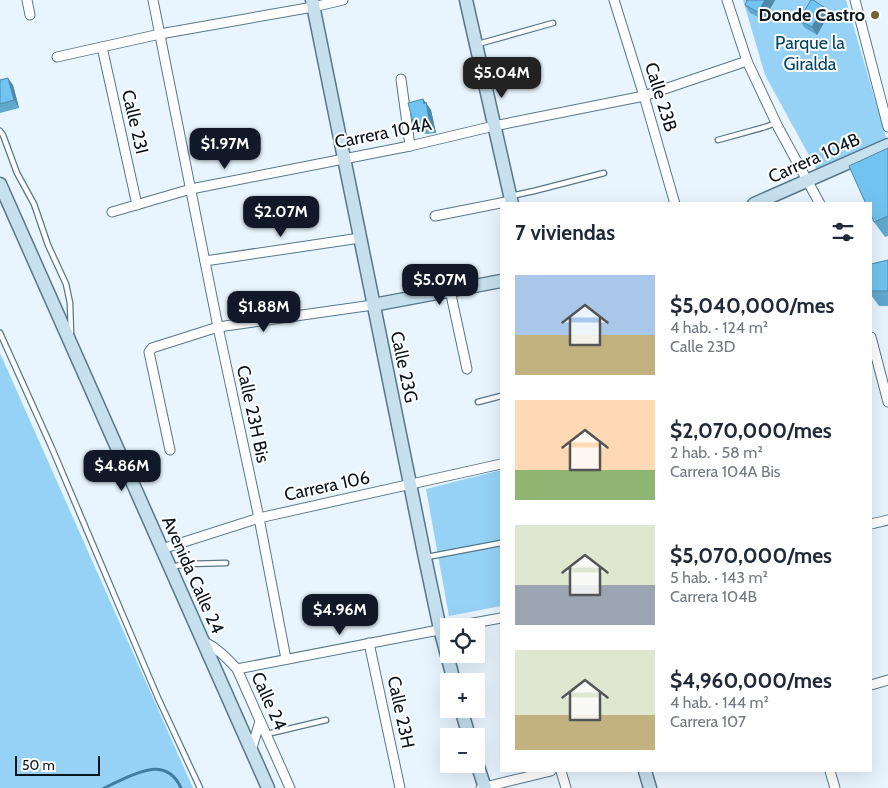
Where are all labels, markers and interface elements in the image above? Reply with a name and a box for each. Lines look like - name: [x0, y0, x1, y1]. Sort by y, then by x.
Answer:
- place label: Donde Castro: [759, 4, 865, 26]
- marker: Donde Castro: [869, 9, 881, 21]
- park label: Parque la Giralda: [775, 32, 845, 75]
- pin: $5.04M: [461, 56, 543, 99]
- street label: Calle 23B: [640, 60, 682, 135]
- text: $5.04M: [474, 63, 530, 82]
- street label: Calle 23I: [117, 88, 153, 156]
- street label: Carrera 104A: [333, 113, 433, 153]
- pin: $1.97M: [184, 128, 266, 170]
- street label: Carrera 104B: [765, 128, 863, 188]
- text: $1.97M: [201, 134, 249, 153]
- pin: $2.07M: [240, 196, 322, 238]
- text: $2.07M: [254, 202, 308, 221]
- icon: filters: [829, 218, 857, 246]
- text: 7 viviendas: [515, 220, 615, 245]
- pin: $5.07M: [399, 264, 481, 306]
- text: $5.07M: [413, 270, 467, 289]
- pin: $1.88M: [223, 290, 305, 333]
- text: $5,040,000/mes: [670, 293, 834, 318]
- icon: home: [555, 295, 615, 355]
- text: $1.88M: [238, 297, 290, 316]
- text: 4 hab. · 124 m²: [670, 318, 768, 337]
- street label: Calle 23G: [386, 329, 422, 405]
- text: Calle 23D: [670, 337, 735, 356]
- street label: Calle 23H Bis: [232, 363, 274, 465]
- text: $2,070,000/mes: [670, 418, 832, 443]
- icon: home: [555, 420, 615, 480]
- text: 2 hab. · 58 m²: [670, 443, 763, 462]
- pin: $4.86M: [81, 450, 163, 492]
- text: $4.86M: [95, 456, 149, 475]
- text: Carrera 104A Bis: [670, 462, 780, 481]
- street label: Carrera 106: [282, 466, 372, 506]
- street label: Avenida Calle 24: [157, 513, 229, 637]
- text: $5,070,000/mes: [670, 543, 832, 568]
- icon: home: [555, 545, 615, 605]
- text: 5 hab. · 143 m²: [670, 568, 768, 587]
- text: Carrera 104B: [670, 587, 757, 606]
- pin: $4.96M: [299, 594, 381, 636]
- text: $4.96M: [313, 600, 367, 619]
- map controls: [440, 618, 485, 773]
- button: locate: [440, 618, 485, 663]
- text: $4,960,000/mes: [670, 668, 832, 693]
- street label: Calle 24: [246, 669, 292, 733]
- icon: home: [555, 670, 615, 730]
- button: +: [440, 673, 485, 718]
- street label: Calle 23H: [383, 674, 419, 750]
- text: 4 hab. · 144 m²: [670, 693, 769, 712]
- text: Carrera 107: [670, 712, 746, 731]
- button: −: [440, 728, 485, 773]
- scale bar: [15, 753, 100, 776]
- text: 50 m: [22, 756, 55, 774]

